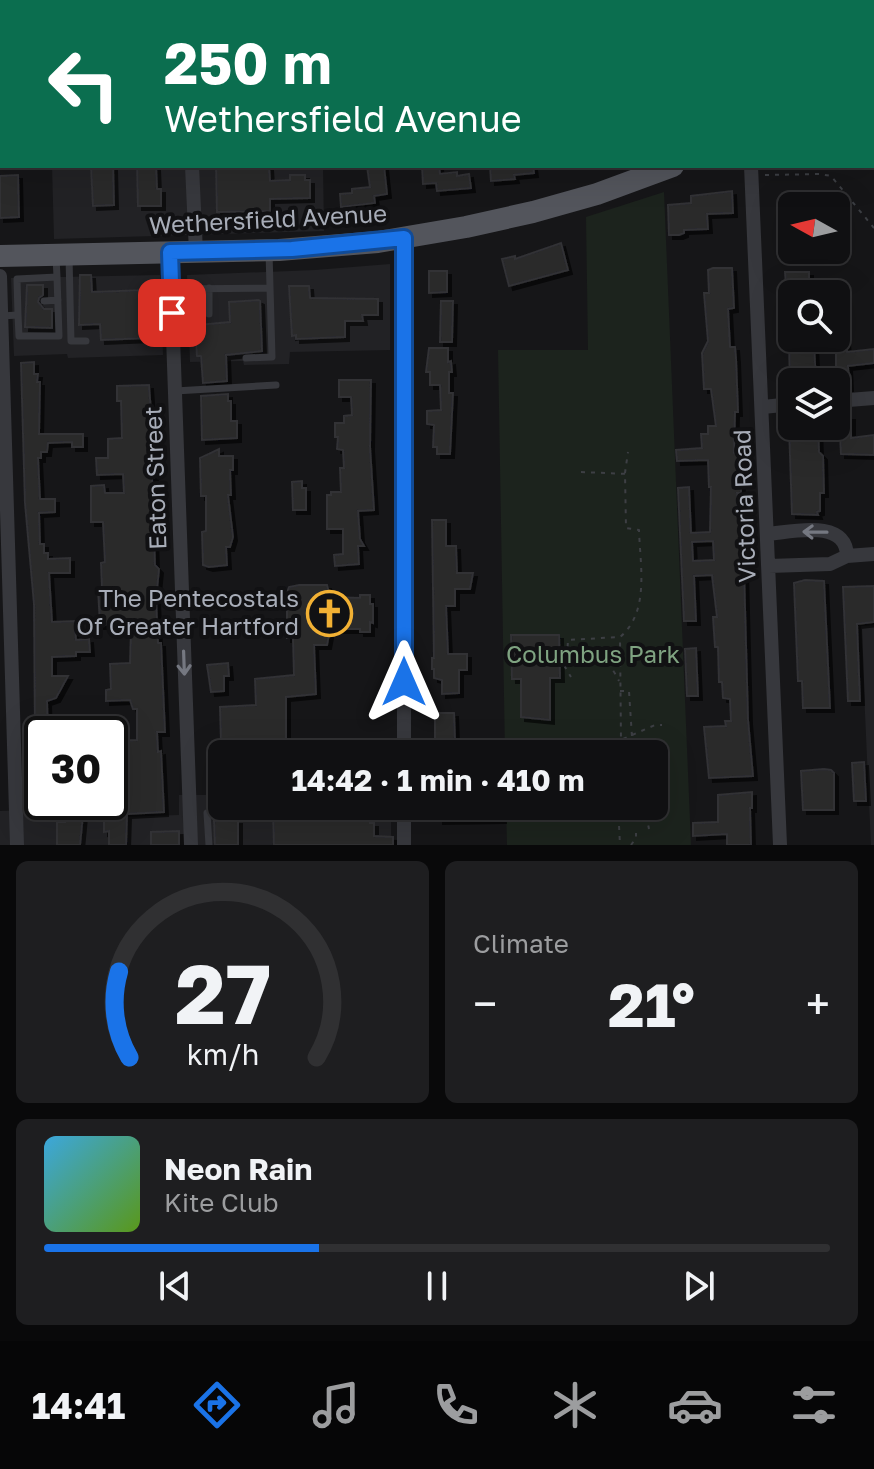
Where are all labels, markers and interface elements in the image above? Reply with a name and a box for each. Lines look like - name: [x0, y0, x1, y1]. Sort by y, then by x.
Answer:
- text: 250 m: [164, 29, 332, 96]
- icon: left: [32, 32, 136, 136]
- text: Wethersfield Avenue: [164, 97, 522, 140]
- north arrow: [778, 192, 850, 264]
- map controls: [778, 192, 850, 440]
- street label: Wethersfield Avenue: [148, 198, 388, 239]
- pin: [138, 279, 206, 347]
- button: search: [778, 280, 850, 352]
- icon: arrive: [150, 291, 194, 335]
- button: layers: [778, 368, 850, 440]
- street label: Eaton Street: [138, 406, 171, 550]
- street label: Victoria Road: [726, 429, 761, 583]
- one-way arrow: [802, 524, 829, 540]
- place label: The Pentecostals Of Greater Hartford: [76, 583, 299, 640]
- church icon: The Pentecostals Of Greater Hartford: [306, 589, 354, 637]
- park label: Columbus Park: [506, 639, 680, 668]
- position arrow: [362, 640, 446, 724]
- one-way arrow: [177, 649, 192, 676]
- speed limit sign: 30: [24, 716, 128, 820]
- text: 14:42 · 1 min · 410 m: [291, 762, 585, 798]
- text: Climate: [473, 928, 569, 959]
- text: 27: [174, 942, 271, 1042]
- text: 21°: [608, 968, 695, 1040]
- text: −: [473, 977, 497, 1030]
- text: +: [806, 977, 830, 1030]
- text: km/h: [186, 1037, 259, 1071]
- text: Neon Rain: [164, 1151, 312, 1187]
- text: Kite Club: [164, 1187, 279, 1218]
- icon: previous: [153, 1264, 197, 1308]
- icon: pause: [415, 1264, 459, 1308]
- icon: next: [677, 1264, 721, 1308]
- icon: directions: [189, 1377, 245, 1433]
- icon: music: [308, 1377, 364, 1433]
- icon: phone: [428, 1377, 484, 1433]
- icon: climate: [547, 1377, 603, 1433]
- icon: car: [667, 1377, 723, 1433]
- icon: filters: [786, 1377, 842, 1433]
- text: 14:41: [32, 1384, 125, 1427]

